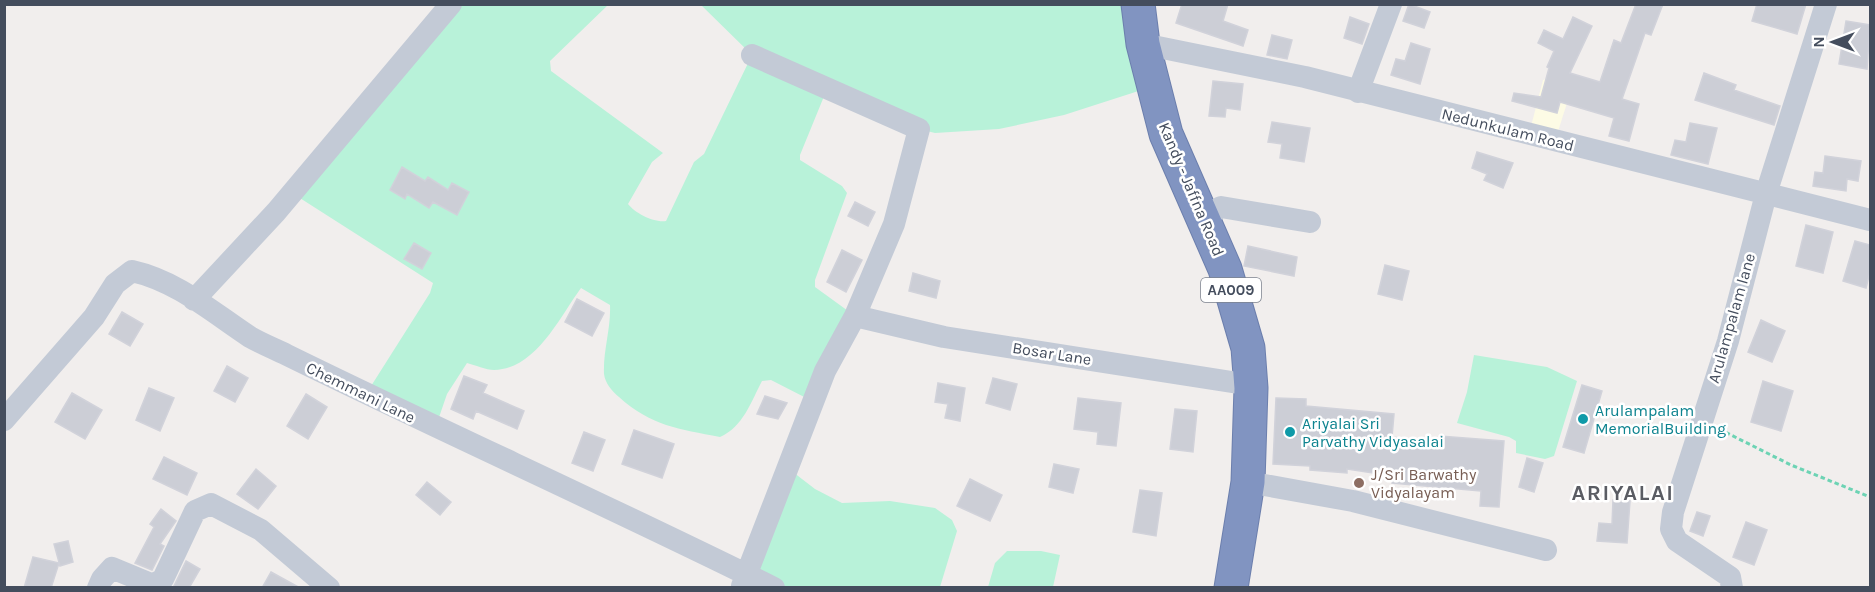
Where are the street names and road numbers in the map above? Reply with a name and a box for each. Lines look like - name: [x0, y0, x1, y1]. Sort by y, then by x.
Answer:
- street label: Nedunkulam Road: [1440, 104, 1576, 155]
- street label: Kandy - Jaffna Road: [1155, 119, 1228, 259]
- street label: Arulampalam lane: [1704, 251, 1759, 385]
- road number: AA009: [1201, 278, 1261, 302]
- street label: Bosar Lane: [1011, 338, 1093, 369]
- street label: Chemmani Lane: [303, 358, 418, 427]

